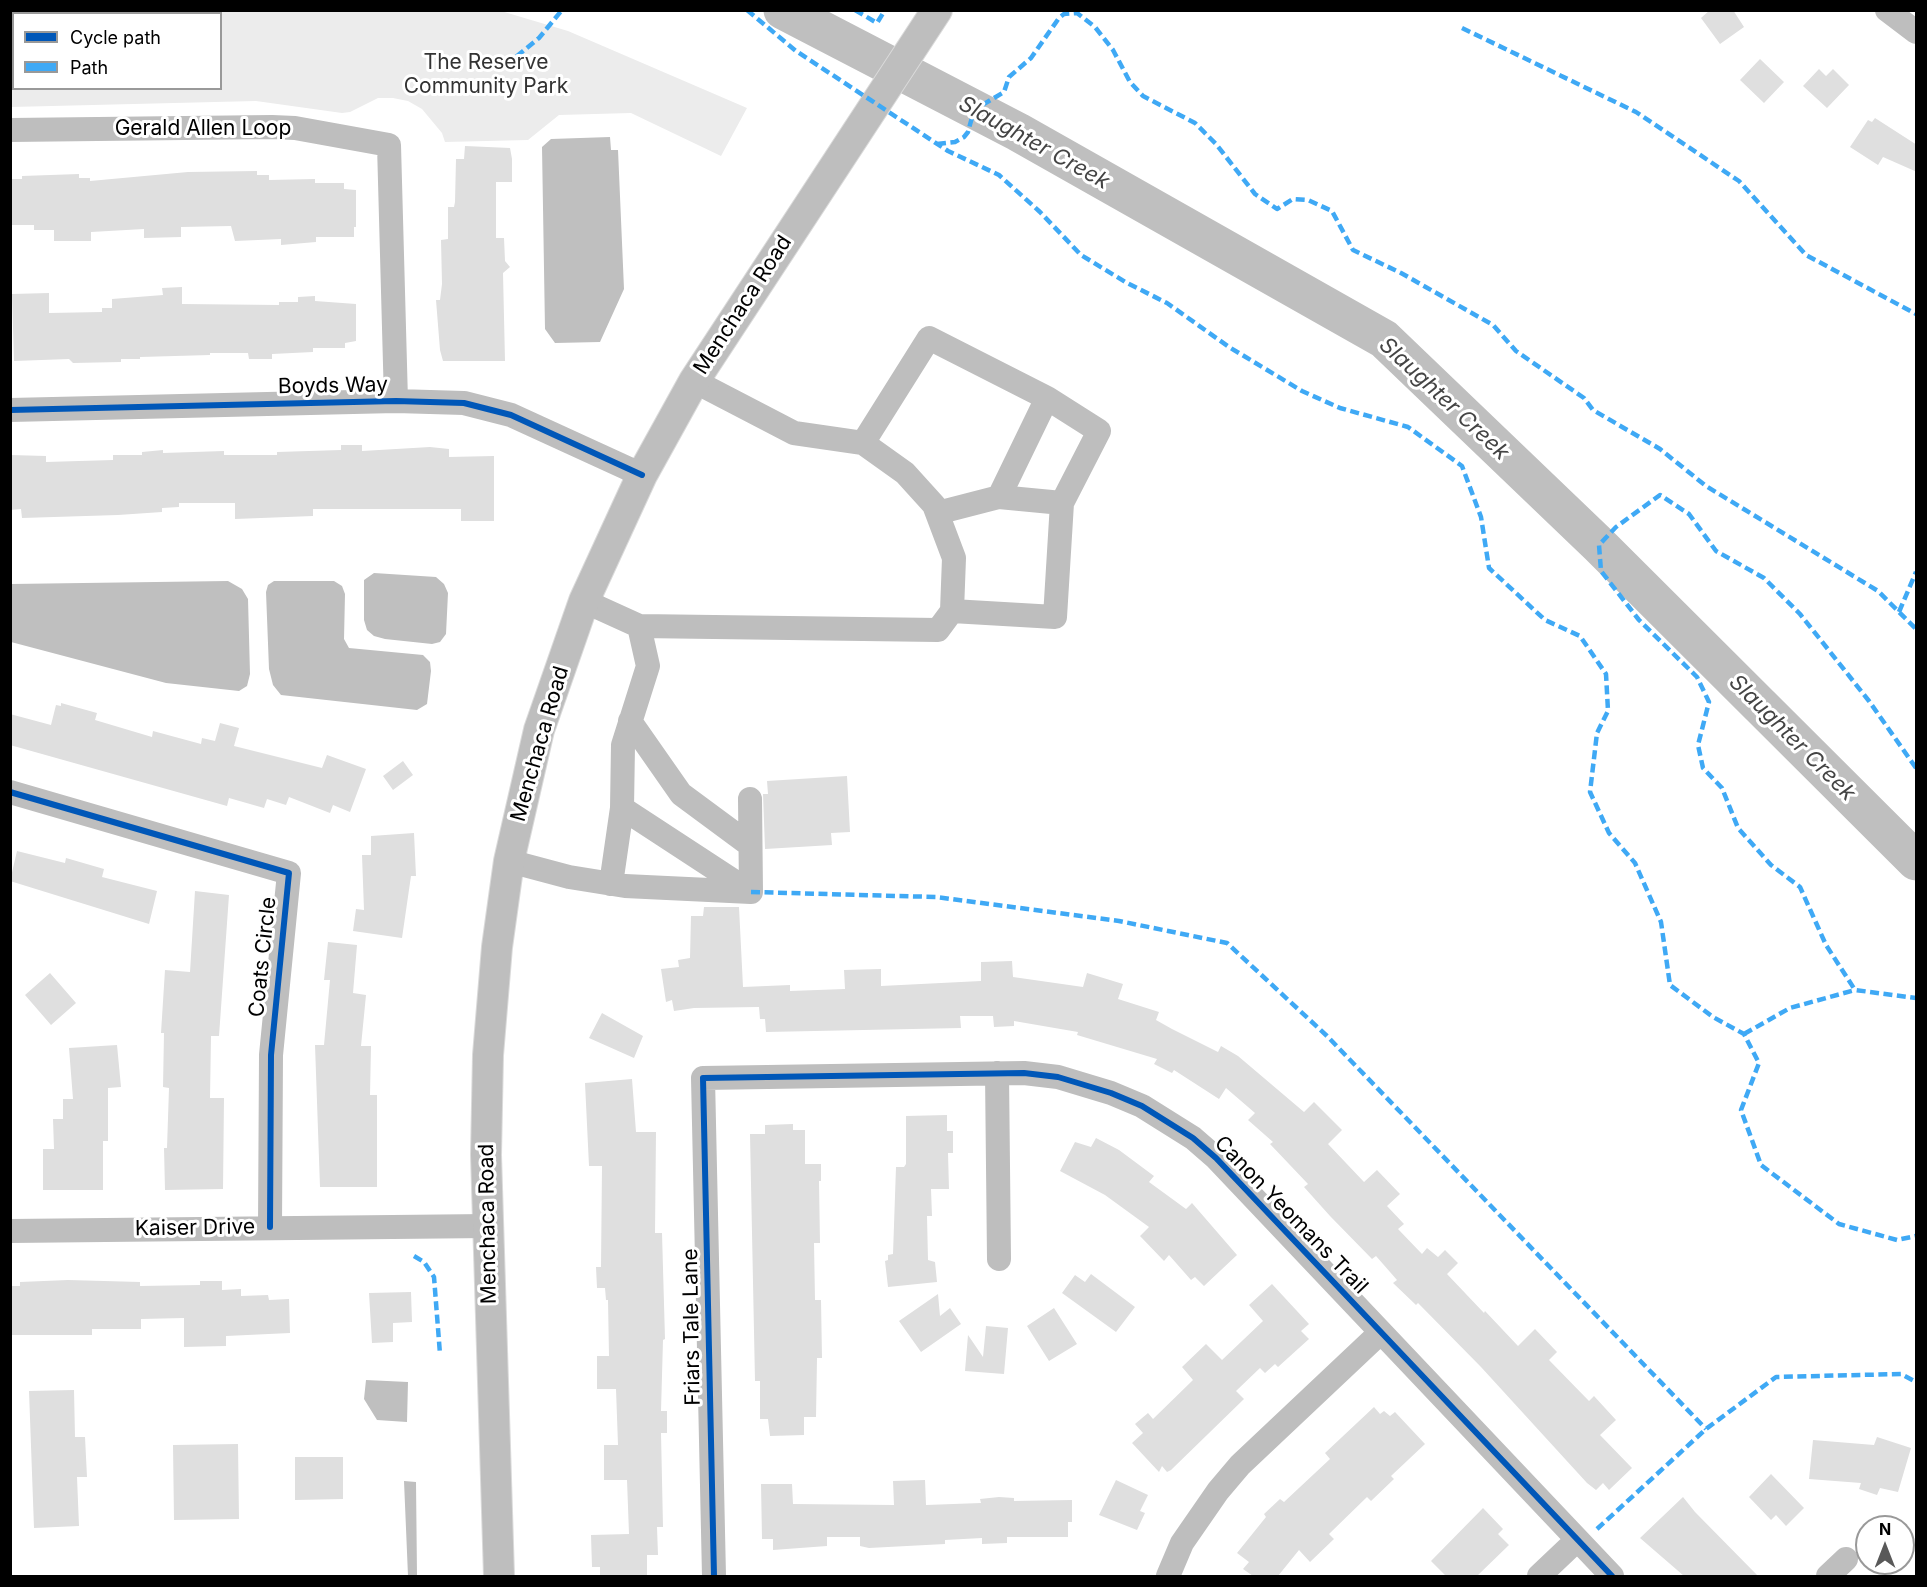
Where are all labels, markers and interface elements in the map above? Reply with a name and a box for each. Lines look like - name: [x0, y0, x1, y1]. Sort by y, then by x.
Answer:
- legend: [12, 12, 222, 90]
- text: Cycle path: [70, 27, 161, 48]
- park label: The Reserve Community Park: [404, 50, 568, 100]
- text: Path: [70, 57, 108, 78]
- water label: Slaughter Creek: [954, 91, 1114, 195]
- street label: Gerald Allen Loop: [115, 116, 291, 142]
- street label: Menchaca Road: [689, 231, 797, 379]
- water label: Slaughter Creek: [1374, 332, 1514, 466]
- street label: Boyds Way: [278, 372, 388, 400]
- street label: Menchaca Road: [506, 663, 574, 825]
- water label: Slaughter Creek: [1723, 669, 1861, 807]
- street label: Coats Circle: [244, 896, 282, 1018]
- street label: Canon Yeomans Trail: [1209, 1131, 1373, 1299]
- street label: Menchaca Road: [474, 1144, 502, 1304]
- street label: Kaiser Drive: [135, 1214, 255, 1242]
- street label: Friars Tale Lane: [678, 1248, 706, 1406]
- north arrow: [1855, 1515, 1915, 1575]
- text: N: [1879, 1519, 1891, 1539]

